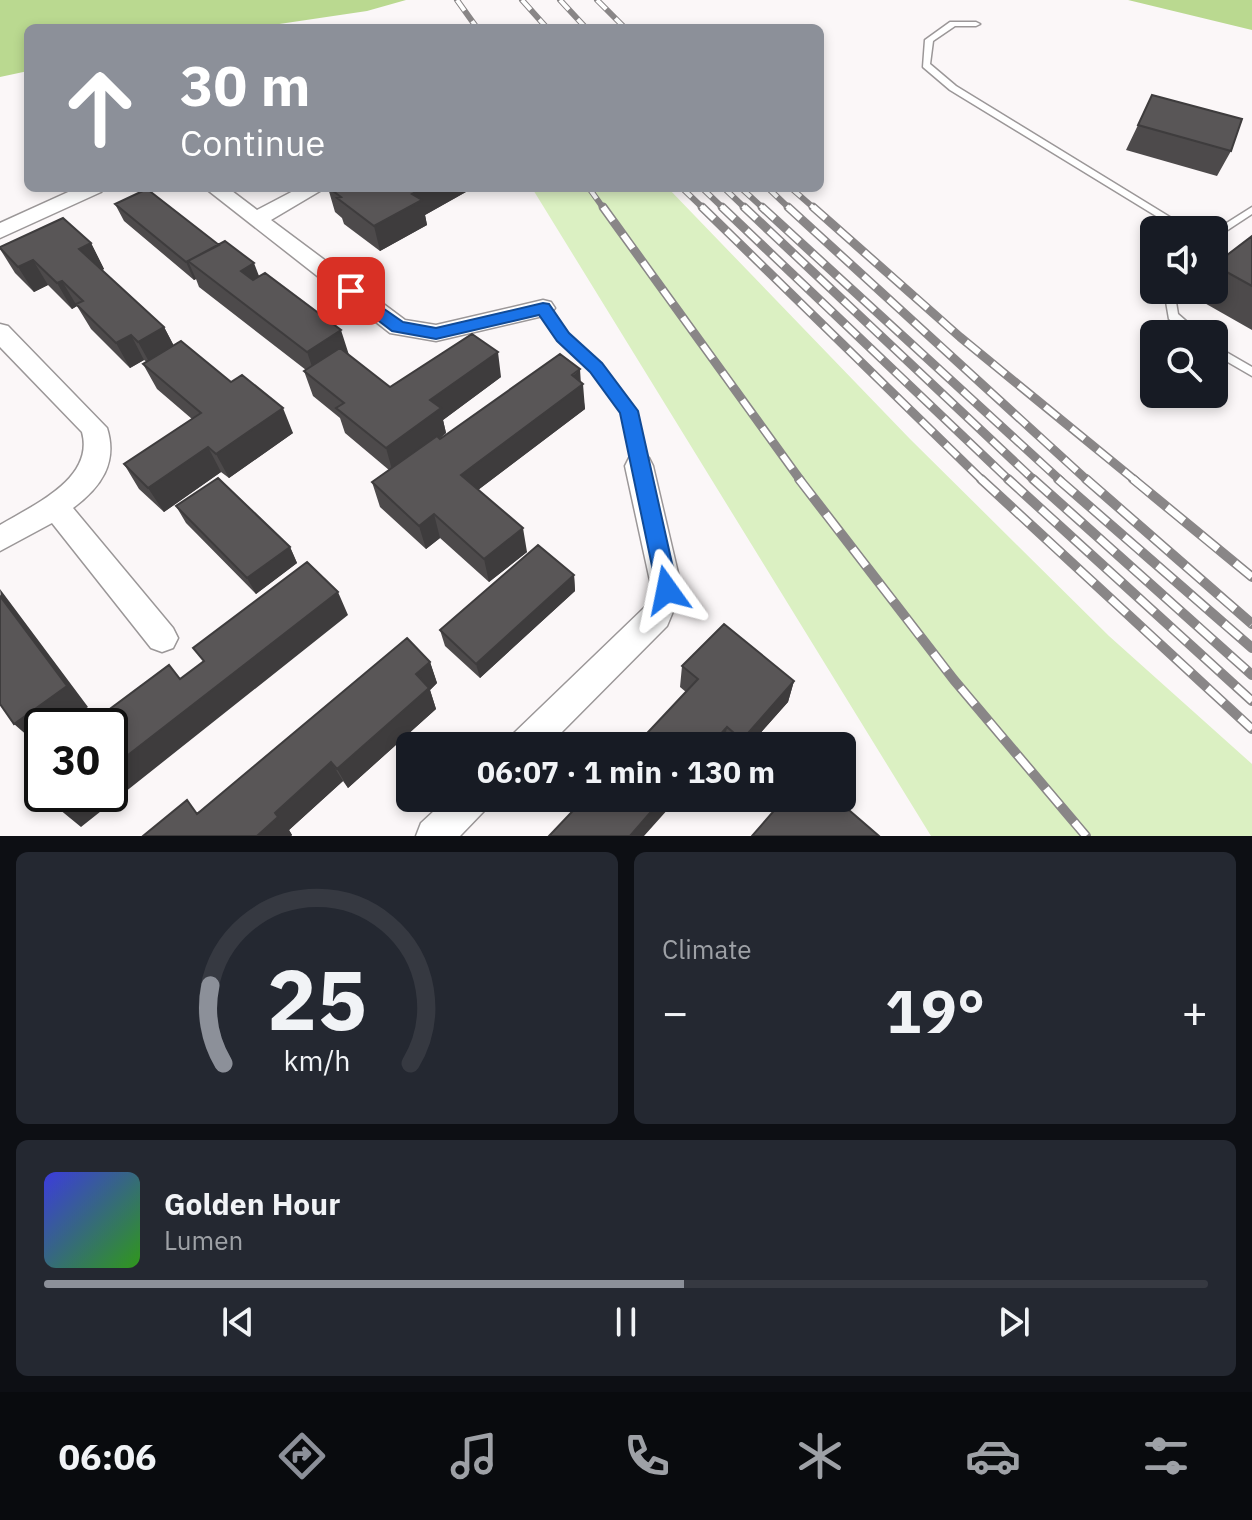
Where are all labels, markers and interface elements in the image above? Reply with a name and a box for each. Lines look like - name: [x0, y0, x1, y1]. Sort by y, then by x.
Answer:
- text: 30 m: [180, 49, 310, 121]
- icon: ahead: [48, 56, 152, 160]
- text: Continue: [180, 119, 325, 166]
- map controls: [1140, 216, 1228, 408]
- button: sound: [1140, 216, 1228, 304]
- pin: [317, 257, 385, 325]
- icon: arrive: [329, 269, 373, 313]
- button: search: [1140, 320, 1228, 408]
- position arrow: [625, 548, 709, 632]
- speed limit sign: 30: [24, 708, 128, 812]
- text: 06:07 · 1 min · 130 m: [477, 752, 775, 791]
- text: Climate: [662, 932, 752, 966]
- text: 25: [267, 945, 367, 1053]
- text: 19°: [885, 971, 985, 1050]
- text: −: [662, 983, 688, 1040]
- text: +: [1182, 983, 1208, 1040]
- text: km/h: [283, 1042, 351, 1079]
- text: Golden Hour: [164, 1184, 340, 1223]
- text: Lumen: [164, 1223, 243, 1257]
- icon: previous: [216, 1300, 260, 1344]
- icon: pause: [604, 1300, 648, 1344]
- icon: next: [992, 1300, 1036, 1344]
- icon: directions: [274, 1428, 330, 1484]
- icon: music: [446, 1428, 502, 1484]
- icon: phone: [619, 1428, 675, 1484]
- icon: climate: [792, 1428, 848, 1484]
- icon: car: [965, 1428, 1021, 1484]
- icon: filters: [1138, 1428, 1194, 1484]
- text: 06:06: [58, 1433, 157, 1480]

